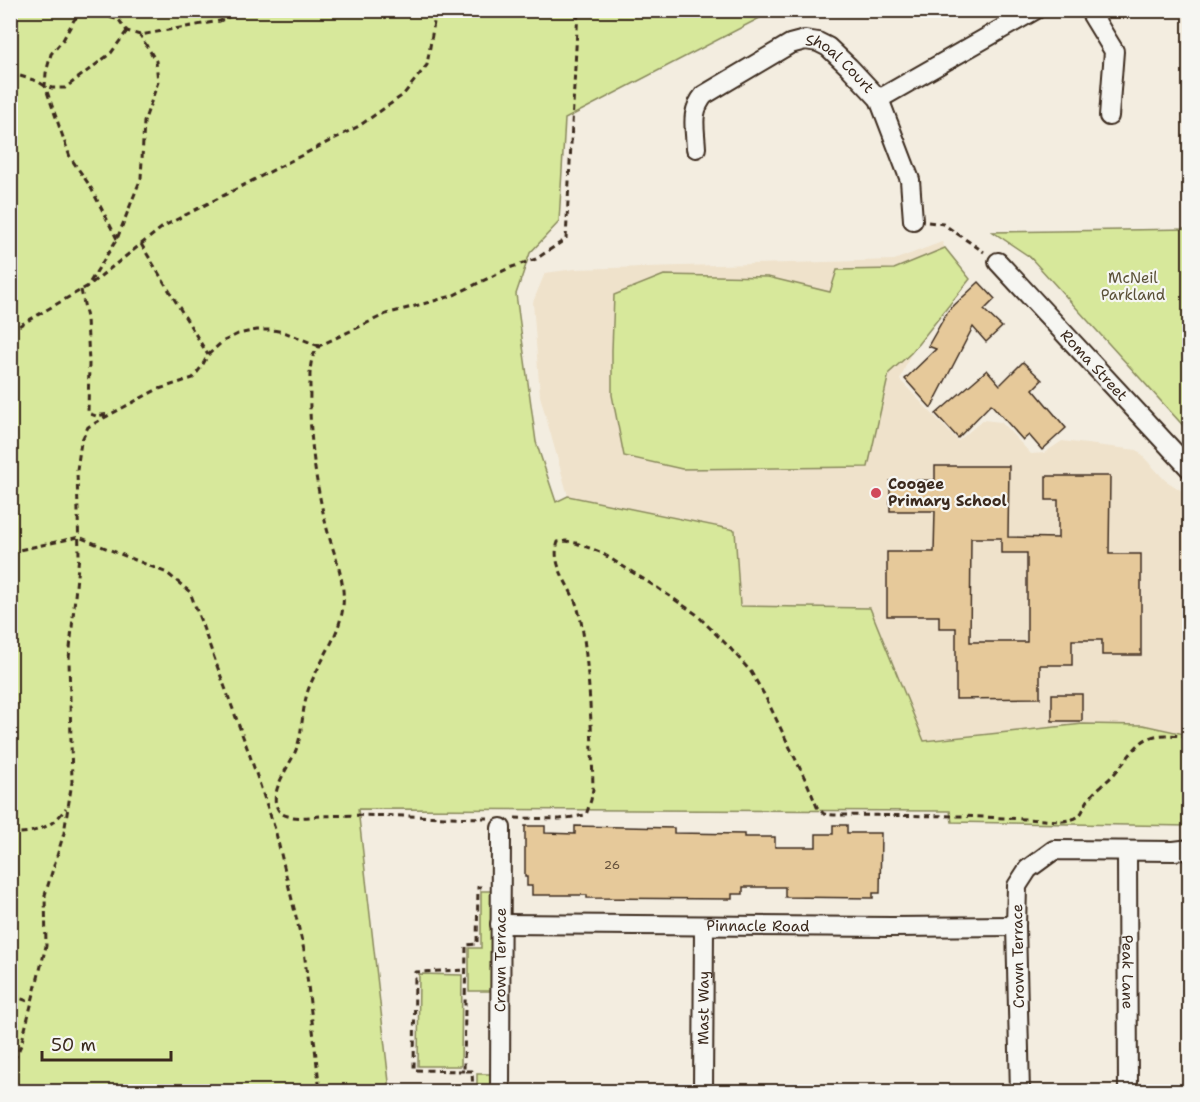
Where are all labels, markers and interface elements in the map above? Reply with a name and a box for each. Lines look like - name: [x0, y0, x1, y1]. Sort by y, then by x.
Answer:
- street label: Shoal Court: [804, 30, 878, 97]
- park label: McNeil Parkland: [1101, 268, 1166, 305]
- street label: Roma Street: [1056, 325, 1132, 405]
- place label: Coogee Primary School: [888, 474, 1007, 511]
- marker: Coogee Primary School: [869, 486, 883, 500]
- house number: 26: [604, 857, 620, 873]
- street label: Crown Terrace: [1007, 904, 1029, 1008]
- street label: Crown Terrace: [490, 908, 511, 1012]
- street label: Pinnacle Road: [706, 916, 810, 936]
- street label: Peak Lane: [1117, 935, 1138, 1009]
- street label: Mast Way: [693, 971, 714, 1045]
- scale bar: [42, 1024, 171, 1062]
- text: 50 m: [51, 1033, 96, 1057]

